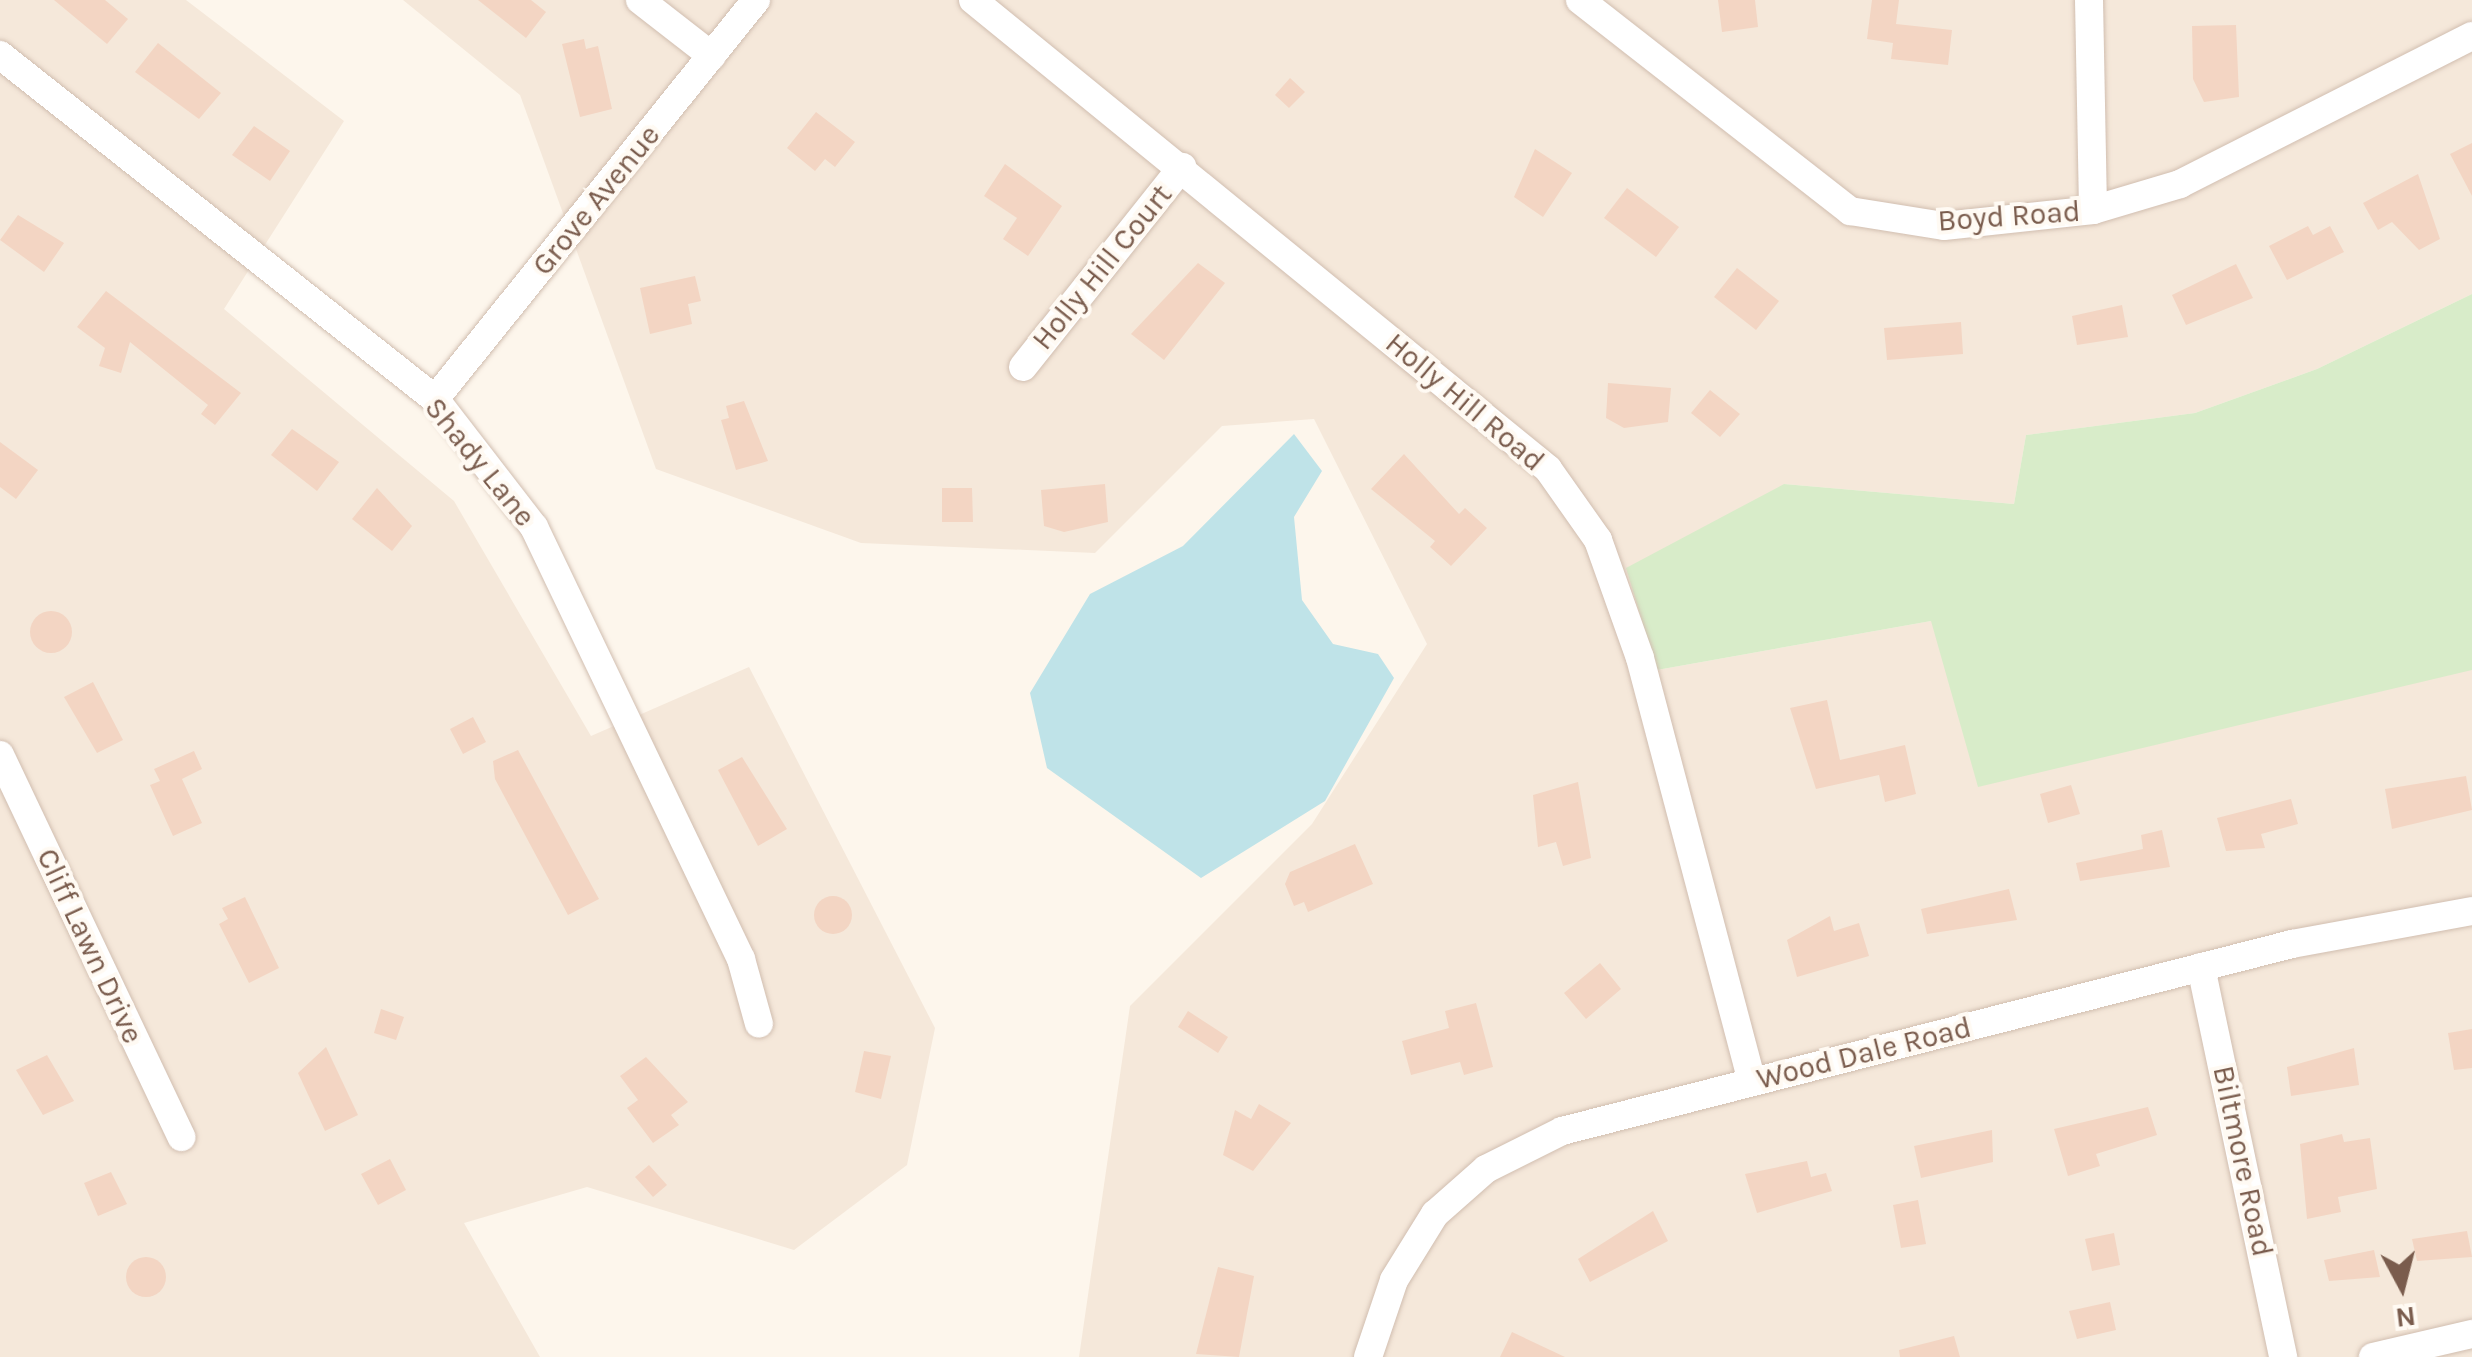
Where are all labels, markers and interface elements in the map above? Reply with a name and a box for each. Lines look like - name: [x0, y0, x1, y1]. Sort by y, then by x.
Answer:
- street label: Grove Avenue: [524, 118, 668, 282]
- street label: Holly Hill Court: [1024, 177, 1180, 357]
- street label: Boyd Road: [1936, 193, 2082, 239]
- street label: Holly Hill Road: [1378, 325, 1552, 479]
- street label: Shady Lane: [417, 390, 543, 534]
- street label: Cliff Lawn Drive: [29, 843, 151, 1049]
- street label: Wood Dale Road: [1753, 1009, 1975, 1097]
- street label: Biltmore Road: [2205, 1062, 2281, 1260]
- north arrow: [2352, 1237, 2452, 1337]
- text: N: [2394, 1300, 2418, 1335]

